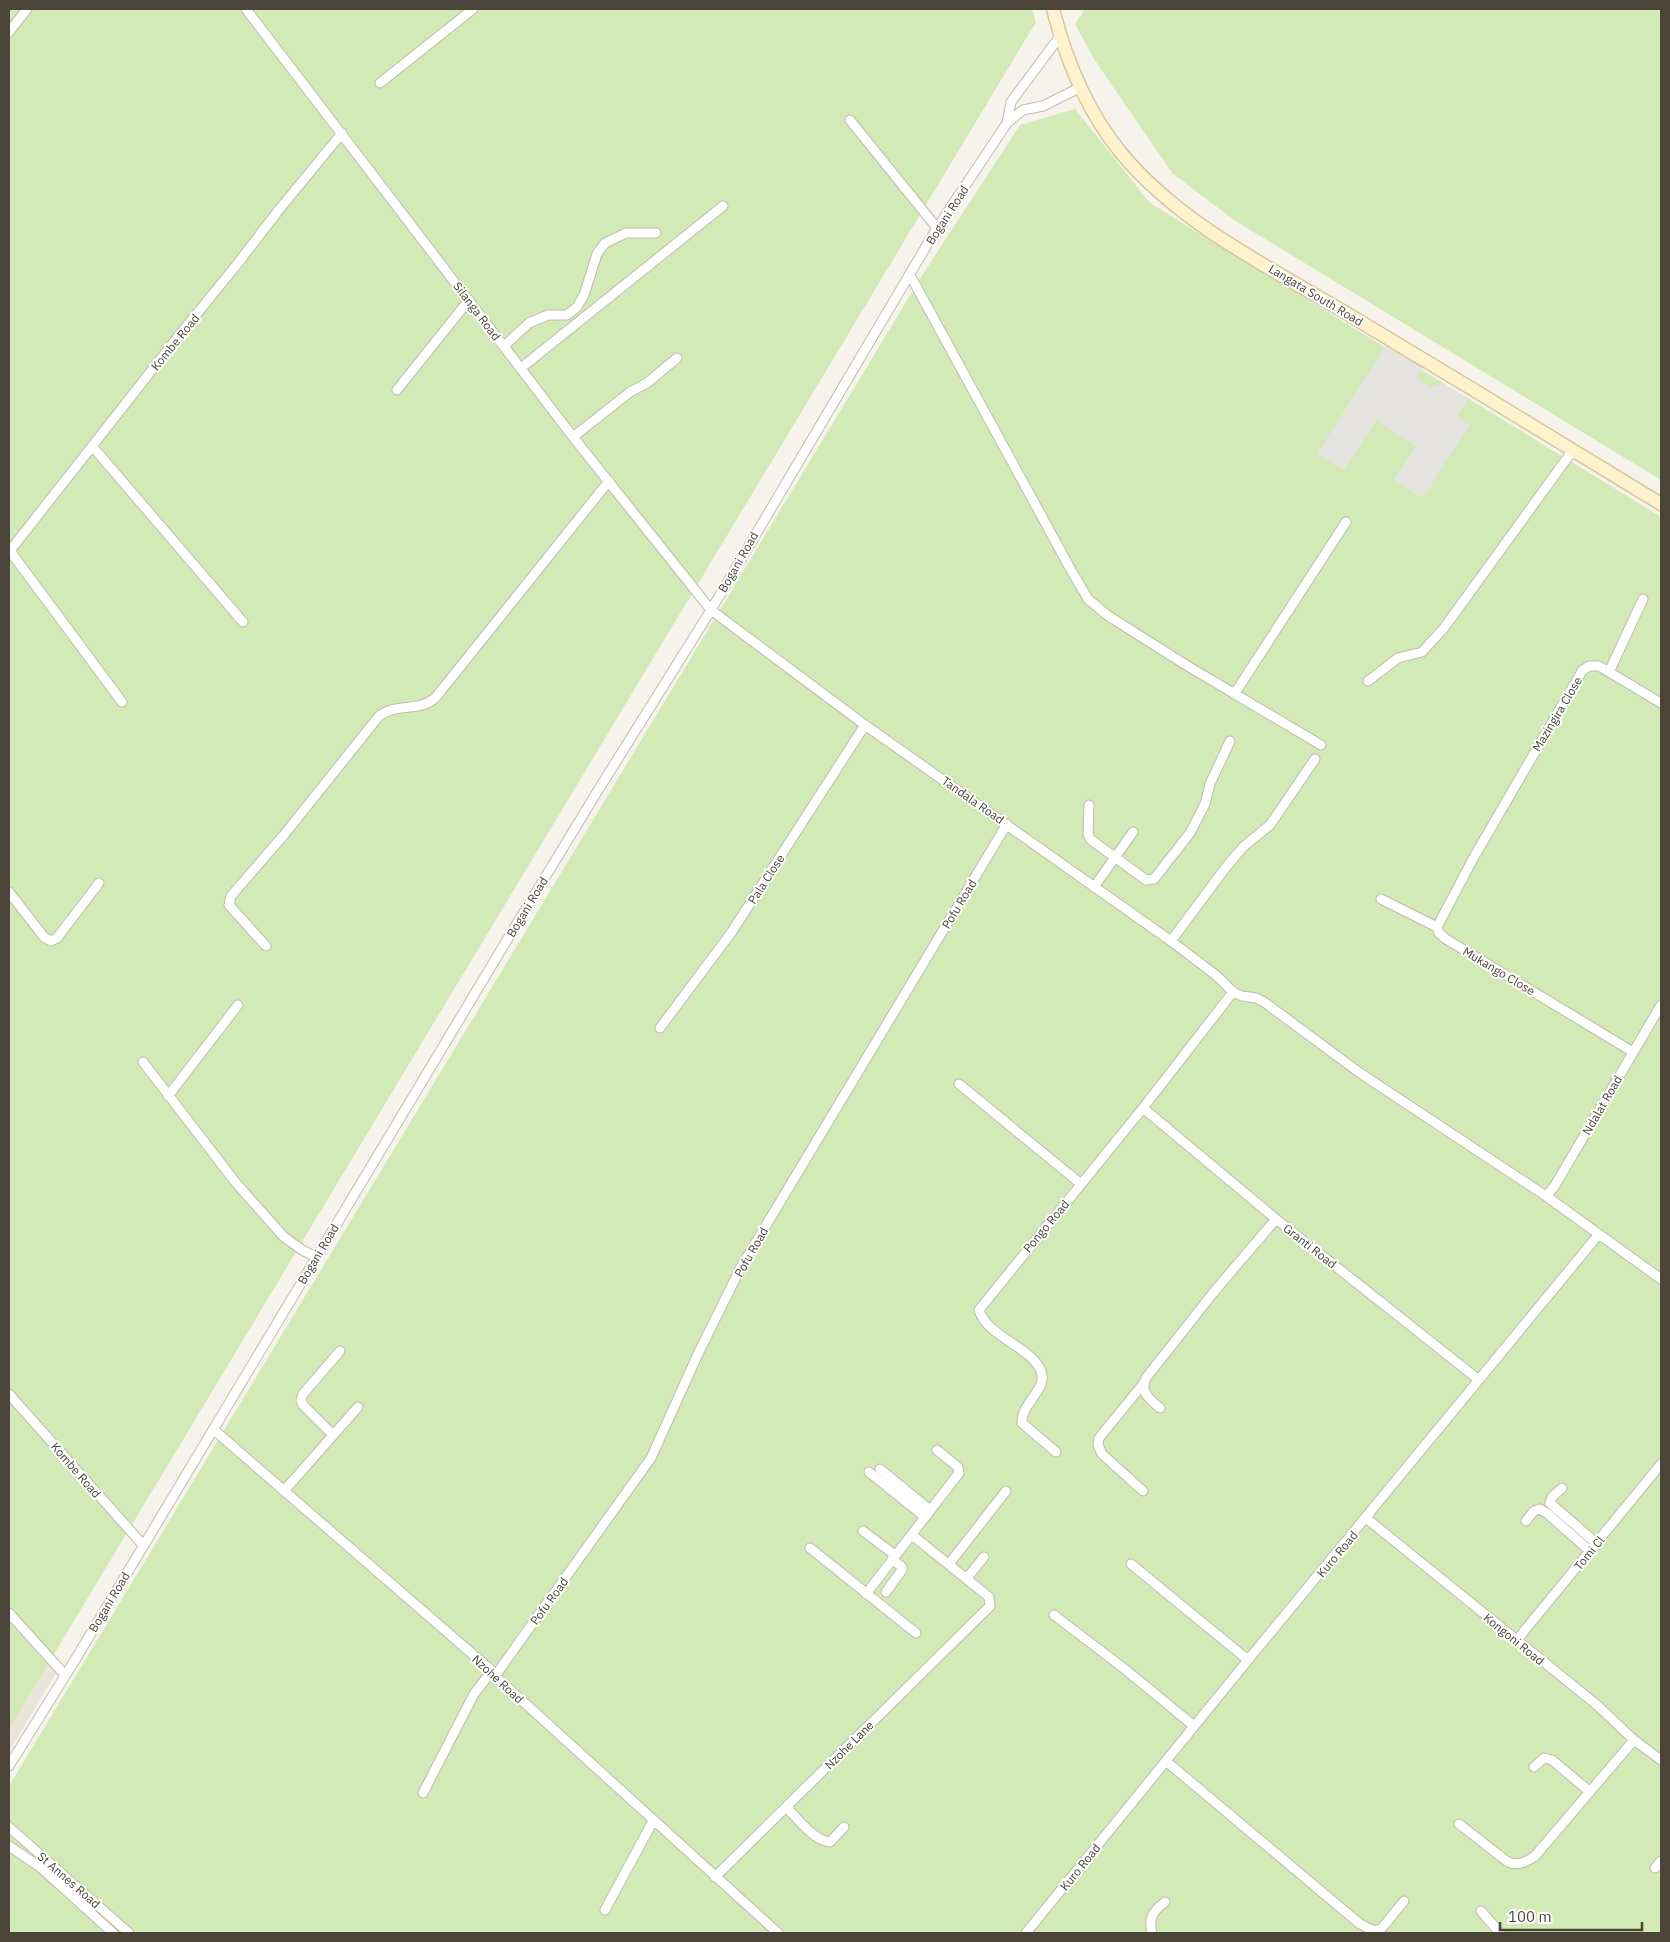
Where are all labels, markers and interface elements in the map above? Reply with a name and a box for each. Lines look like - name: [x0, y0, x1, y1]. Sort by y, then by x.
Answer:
- street label: Bogani Road: [922, 183, 972, 247]
- street label: Langata South Road: [1266, 261, 1366, 329]
- street label: Silanga Road: [450, 279, 504, 343]
- street label: Kombe Road: [148, 311, 202, 373]
- street label: Bogani Road: [715, 529, 761, 595]
- street label: Mazingira Close: [1529, 674, 1585, 754]
- street label: Tandala Road: [939, 773, 1007, 827]
- street label: Pala Close: [744, 851, 788, 907]
- street label: Bogani Road: [503, 874, 551, 940]
- street label: Pofu Road: [938, 877, 980, 931]
- street label: Mukango Close: [1460, 944, 1538, 999]
- street label: Ndalat Road: [1579, 1073, 1625, 1137]
- street label: Pongo Road: [1020, 1197, 1072, 1255]
- street label: Bogani Road: [294, 1221, 342, 1287]
- street label: Granti Road: [1280, 1221, 1340, 1271]
- street label: Pofu Road: [731, 1225, 771, 1279]
- street label: Kombe Road: [48, 1439, 104, 1501]
- street label: Kuro Road: [1313, 1528, 1361, 1580]
- street label: Tomi Cl: [1571, 1533, 1607, 1573]
- street label: Bogani Road: [85, 1569, 133, 1635]
- street label: Pofu Road: [527, 1574, 571, 1628]
- street label: Kongoni Road: [1480, 1610, 1548, 1668]
- street label: Nzohe Road: [469, 1652, 527, 1706]
- street label: Nzohe Lane: [822, 1717, 877, 1772]
- street label: Kuro Road: [1057, 1841, 1103, 1893]
- street label: St Annes Road: [35, 1849, 103, 1911]
- scale bar: [1500, 1900, 1642, 1932]
- text: 100 m: [1508, 1907, 1552, 1926]

